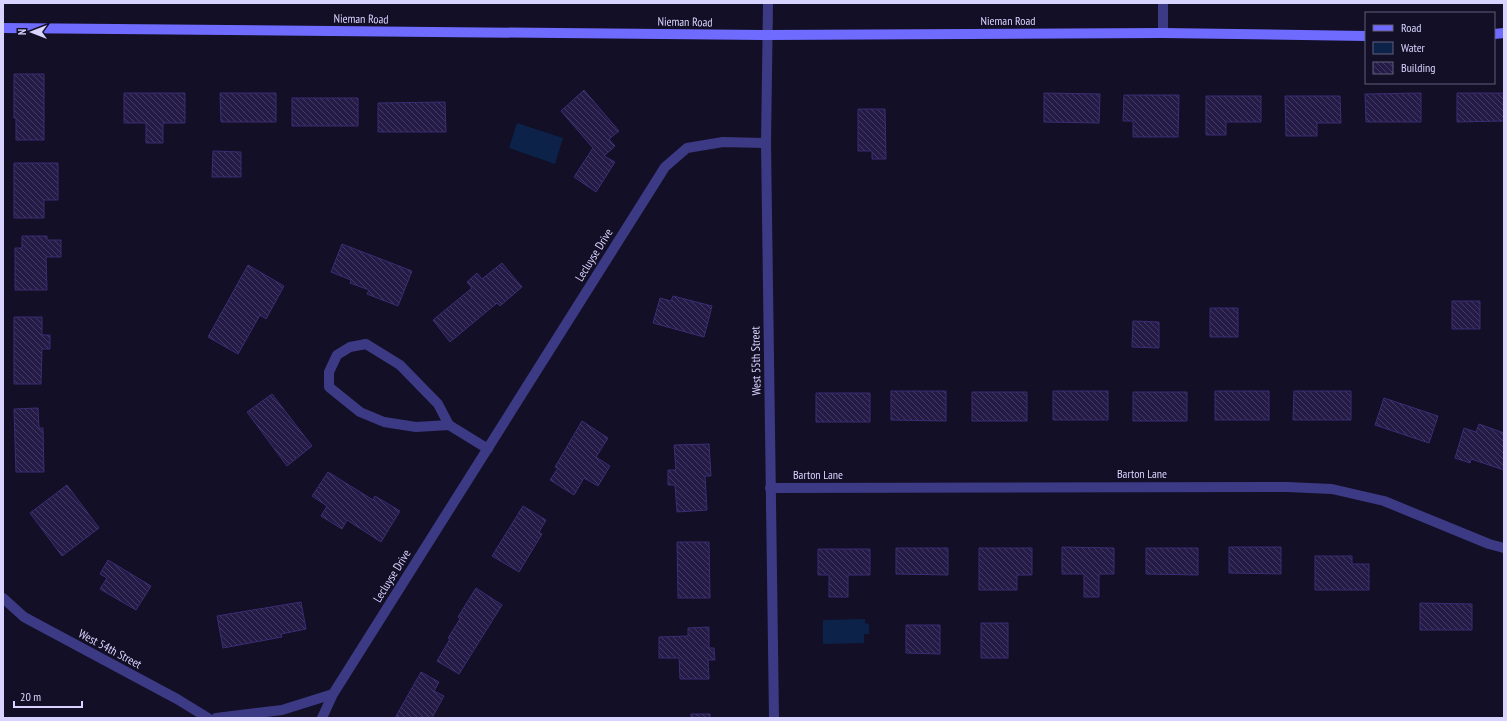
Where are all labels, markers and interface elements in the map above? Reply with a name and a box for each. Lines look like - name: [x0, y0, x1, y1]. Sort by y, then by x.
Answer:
- street label: Nieman Road: [333, 11, 389, 26]
- north arrow: [12, 12, 52, 52]
- legend: [1365, 12, 1495, 84]
- street label: Nieman Road: [981, 13, 1035, 28]
- street label: Nieman Road: [657, 14, 713, 29]
- text: Road: [1401, 20, 1421, 35]
- text: N: [15, 29, 29, 35]
- text: Water: [1401, 40, 1426, 55]
- text: Building: [1401, 60, 1436, 75]
- street label: Lecluyse Drive: [571, 226, 616, 284]
- street label: West 55th Street: [747, 326, 764, 396]
- street label: Barton Lane: [1117, 466, 1167, 481]
- street label: Barton Lane: [793, 467, 843, 482]
- street label: Lecluyse Drive: [369, 547, 414, 605]
- street label: West 54th Street: [76, 626, 145, 672]
- scale bar: [14, 683, 82, 709]
- text: 20 m: [20, 689, 41, 704]

